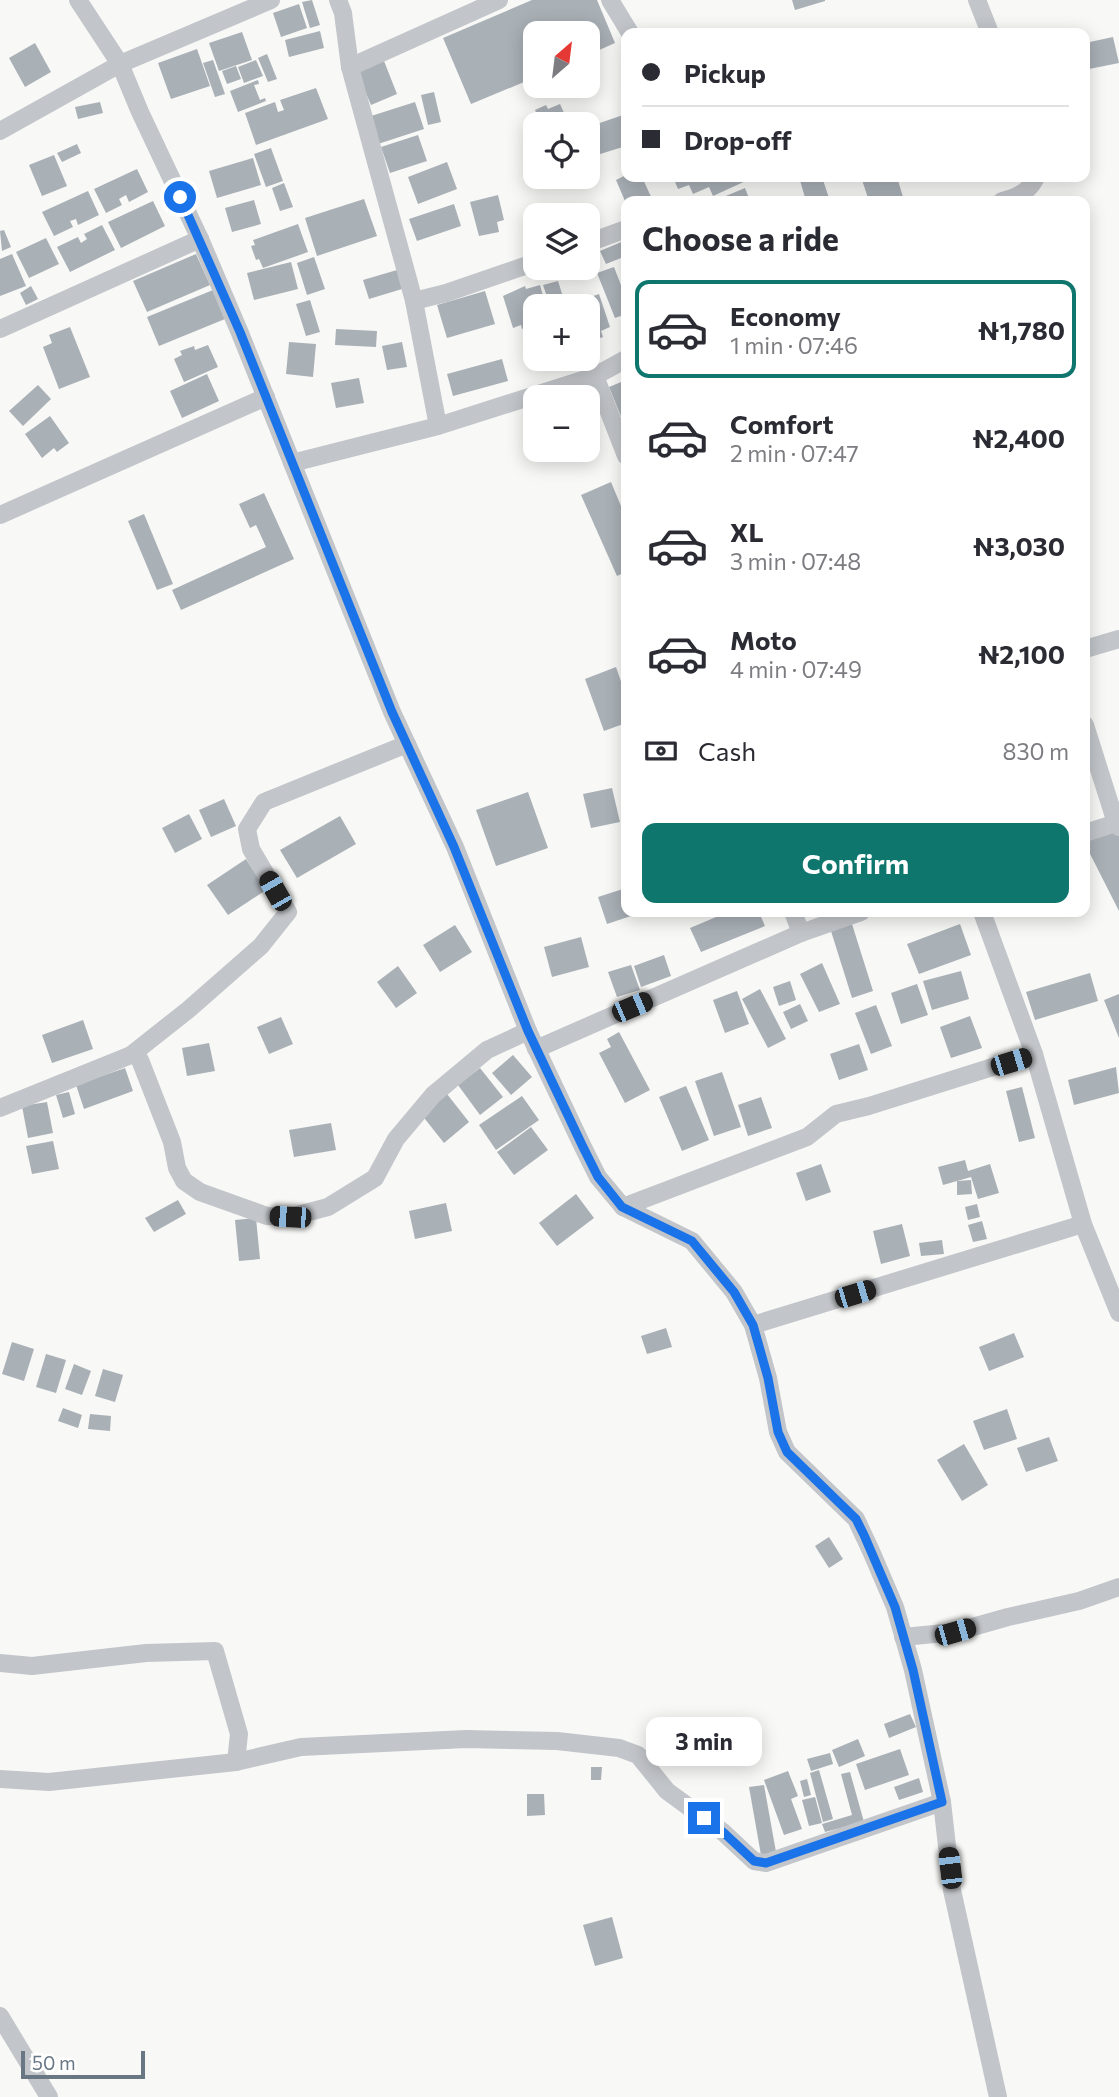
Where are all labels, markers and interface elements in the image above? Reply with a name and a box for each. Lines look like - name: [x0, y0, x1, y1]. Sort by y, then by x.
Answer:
- north arrow: [523, 21, 600, 98]
- map controls: [523, 21, 600, 462]
- text: Pickup: [684, 57, 766, 88]
- button: locate: [523, 112, 600, 189]
- text: Drop-off: [684, 124, 791, 155]
- route start: [164, 181, 196, 213]
- button: layers: [523, 203, 600, 280]
- text: Choose a ride: [642, 218, 839, 258]
- button: +: [523, 294, 600, 371]
- icon: car: [646, 298, 709, 361]
- text: Economy: [730, 300, 841, 331]
- text: ₦1,780: [978, 314, 1065, 345]
- text: 1 min · 07:46: [730, 331, 858, 359]
- button: −: [523, 385, 600, 462]
- icon: car: [646, 406, 709, 469]
- text: Comfort: [730, 408, 833, 439]
- text: ₦2,400: [972, 422, 1065, 453]
- text: 2 min · 07:47: [730, 439, 859, 467]
- icon: car: [646, 514, 709, 577]
- text: XL: [730, 516, 764, 547]
- text: ₦3,030: [973, 530, 1065, 561]
- text: 3 min · 07:48: [730, 547, 861, 575]
- icon: car: [646, 622, 709, 685]
- text: Moto: [730, 624, 797, 655]
- text: ₦2,100: [978, 638, 1065, 669]
- text: 4 min · 07:49: [730, 655, 862, 683]
- icon: cash: [642, 732, 680, 770]
- text: Cash: [698, 735, 756, 766]
- text: 830 m: [1003, 737, 1069, 765]
- button: Confirm: [642, 823, 1069, 903]
- car: [256, 868, 295, 914]
- car: [609, 989, 656, 1025]
- car: [988, 1046, 1035, 1078]
- car: [269, 1205, 312, 1229]
- car: [832, 1278, 879, 1310]
- car: [932, 1616, 979, 1648]
- callout: 3 min: [646, 1716, 762, 1766]
- text: 3 min: [675, 1727, 733, 1755]
- route end: [688, 1802, 720, 1834]
- car: [938, 1846, 963, 1890]
- scale bar: [21, 2048, 145, 2080]
- text: 50 m: [32, 2051, 76, 2074]

